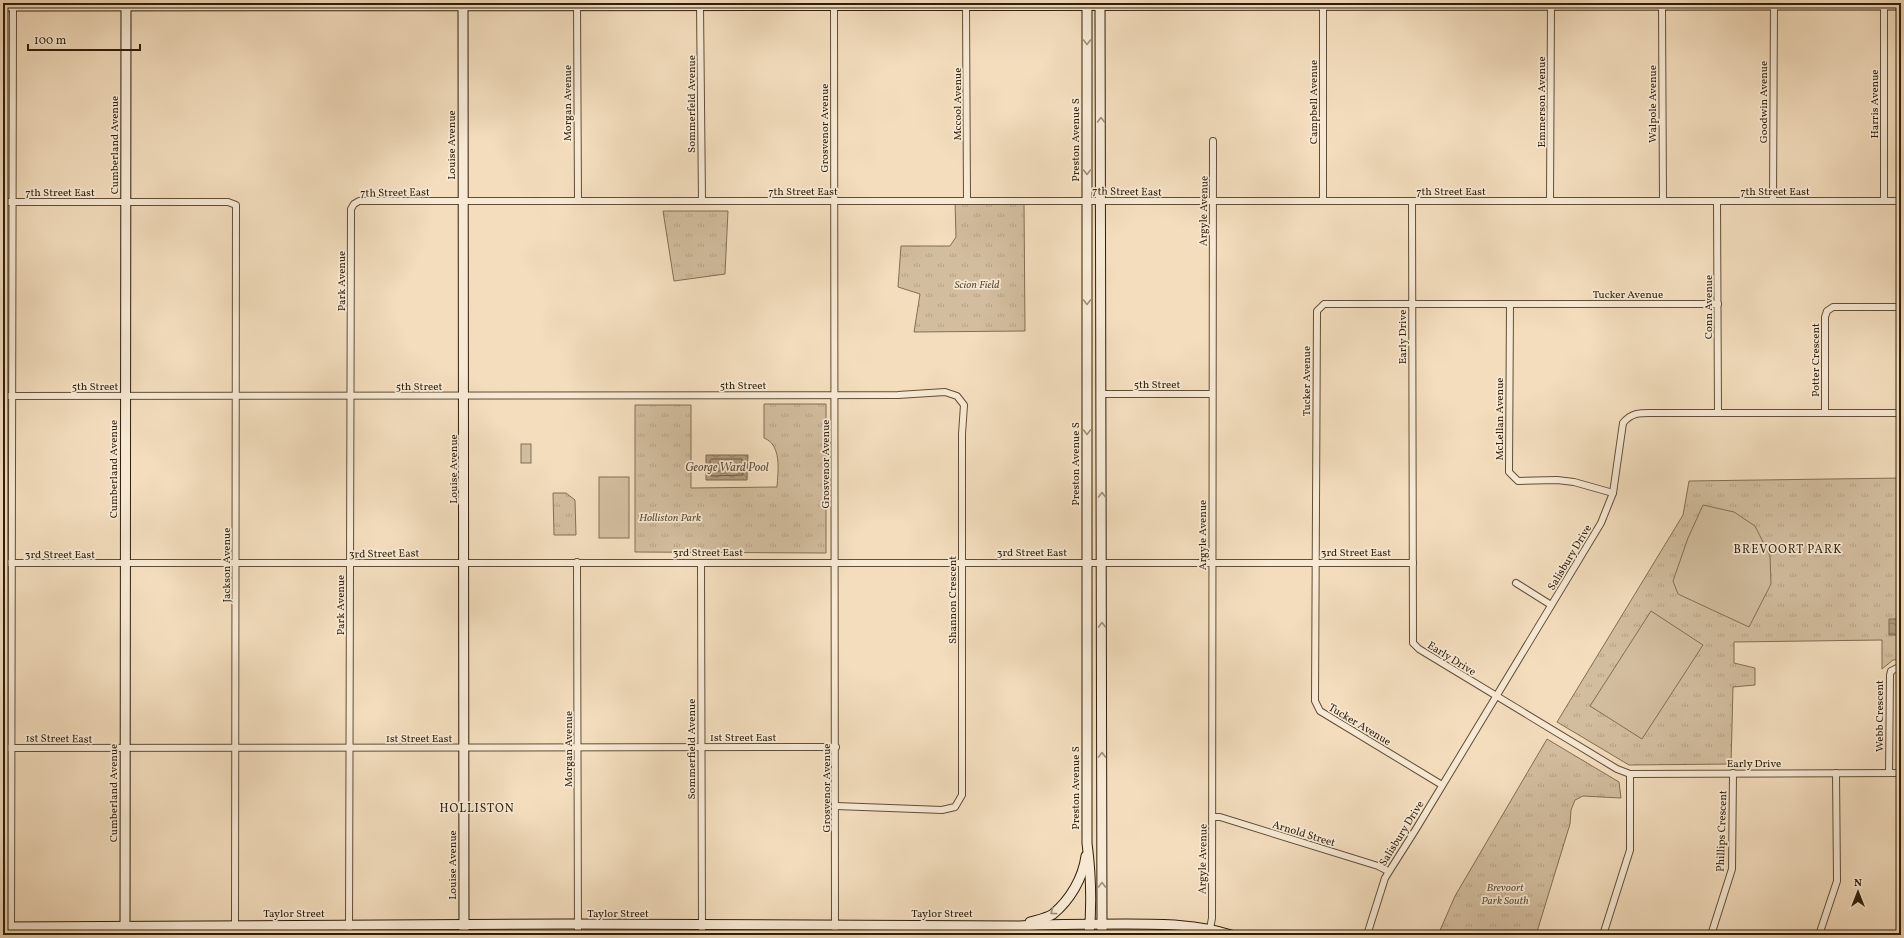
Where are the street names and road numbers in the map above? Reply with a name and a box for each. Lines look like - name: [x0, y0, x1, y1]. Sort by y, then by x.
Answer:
- street label: Sommerfeld Avenue: [685, 55, 700, 153]
- street label: Emmerson Avenue: [1535, 56, 1550, 148]
- street label: Campbell Avenue: [1307, 60, 1322, 144]
- street label: Goodwin Avenue: [1757, 61, 1772, 143]
- street label: Morgan Avenue: [561, 65, 576, 141]
- street label: Walpole Avenue: [1646, 65, 1661, 143]
- street label: Mccool Avenue: [951, 68, 966, 140]
- street label: Harris Avenue: [1868, 69, 1883, 139]
- street label: Grosvenor Avenue: [818, 83, 833, 173]
- street label: Cumberland Avenue: [108, 96, 123, 194]
- street label: Preston Avenue S: [1069, 98, 1084, 182]
- street label: Louise Avenue: [445, 110, 460, 180]
- street label: Argyle Avenue: [1196, 176, 1213, 246]
- street label: 7th Street East: [1092, 184, 1162, 201]
- street label: 7th Street East: [360, 185, 430, 202]
- street label: 7th Street East: [768, 185, 838, 200]
- street label: 7th Street East: [1416, 185, 1486, 200]
- street label: 7th Street East: [1740, 185, 1810, 200]
- street label: 7th Street East: [25, 186, 95, 201]
- street label: Park Avenue: [335, 251, 350, 311]
- street label: Conn Avenue: [1702, 275, 1717, 339]
- street label: Tucker Avenue: [1593, 288, 1663, 303]
- street label: Early Drive: [1396, 310, 1411, 364]
- street label: Potter Crescent: [1809, 323, 1824, 397]
- street label: Tucker Avenue: [1300, 346, 1315, 416]
- street label: McLellan Avenue: [1493, 377, 1508, 461]
- street label: 5th Street: [1134, 378, 1181, 393]
- street label: 5th Street: [720, 379, 767, 394]
- street label: 5th Street: [72, 380, 119, 395]
- street label: 5th Street: [396, 380, 443, 395]
- street label: Grosvenor Avenue: [819, 419, 834, 509]
- street label: Cumberland Avenue: [107, 420, 122, 518]
- street label: Preston Avenue S: [1069, 422, 1084, 506]
- street label: Louise Avenue: [447, 434, 462, 504]
- street label: Argyle Avenue: [1196, 500, 1211, 570]
- street label: Salisbury Drive: [1545, 522, 1596, 594]
- street label: Jackson Avenue: [220, 527, 235, 603]
- street label: 3rd Street East: [349, 546, 419, 563]
- street label: 3rd Street East: [673, 546, 743, 561]
- street label: 3rd Street East: [997, 546, 1067, 561]
- street label: 3rd Street East: [1321, 546, 1391, 561]
- street label: 3rd Street East: [25, 548, 95, 563]
- street label: Shannon Crescent: [946, 556, 961, 644]
- street label: Park Avenue: [334, 575, 349, 635]
- street label: Early Drive: [1424, 638, 1478, 680]
- street label: Webb Crescent: [1873, 680, 1888, 752]
- street label: Sommerfield Avenue: [685, 698, 700, 800]
- street label: Tucker Avenue: [1325, 701, 1393, 750]
- street label: Morgan Avenue: [562, 711, 577, 787]
- street label: 1st Street East: [25, 731, 93, 748]
- street label: 1st Street East: [710, 731, 776, 746]
- street label: 1st Street East: [386, 732, 452, 747]
- street label: Grosvenor Avenue: [820, 743, 835, 833]
- street label: Cumberland Avenue: [107, 744, 122, 842]
- street label: Preston Avenue S: [1069, 746, 1084, 830]
- street label: Early Drive: [1727, 757, 1781, 772]
- street label: Phillips Crescent: [1714, 790, 1731, 872]
- street label: Salisbury Drive: [1376, 798, 1428, 869]
- street label: Arnold Street: [1270, 818, 1337, 851]
- street label: Argyle Avenue: [1195, 824, 1212, 894]
- street label: Louise Avenue: [446, 830, 461, 900]
- street label: Taylor Street: [263, 907, 325, 922]
- street label: Taylor Street: [587, 907, 649, 922]
- street label: Taylor Street: [911, 907, 973, 922]

